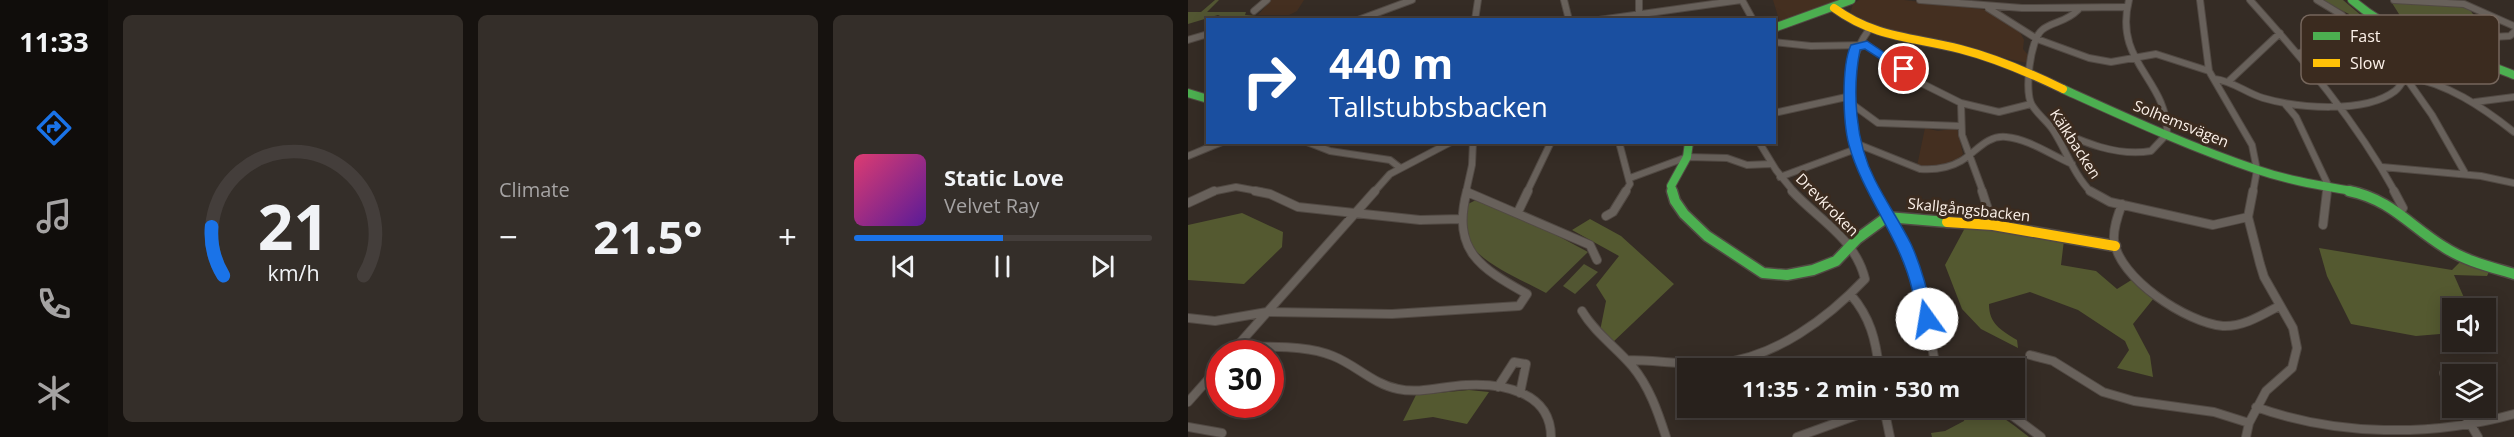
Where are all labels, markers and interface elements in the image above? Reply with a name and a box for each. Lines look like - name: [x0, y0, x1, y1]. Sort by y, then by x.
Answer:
- legend: [2301, 15, 2499, 84]
- text: 11:33: [19, 23, 89, 60]
- text: Fast: [2350, 25, 2381, 47]
- text: 440 m: [1329, 34, 1453, 91]
- icon: right: [1230, 42, 1308, 120]
- pin: [1878, 43, 1929, 94]
- icon: arrive: [1887, 52, 1920, 85]
- text: Slow: [2350, 52, 2385, 74]
- text: Tallstubbsbacken: [1329, 88, 1548, 125]
- street label: Solhemsvägen: [2131, 95, 2232, 151]
- street label: Kälkbacken: [2046, 105, 2106, 182]
- icon: directions: [33, 107, 75, 149]
- text: Static Love: [944, 162, 1064, 192]
- street label: Drevkroken: [1792, 168, 1864, 240]
- text: Climate: [499, 176, 570, 203]
- text: 21: [257, 183, 329, 268]
- text: Velvet Ray: [944, 192, 1039, 219]
- street label: Skallgångsbacken: [1907, 193, 2031, 225]
- icon: music: [33, 195, 75, 237]
- text: 21.5°: [593, 206, 703, 267]
- text: −: [499, 214, 518, 259]
- text: +: [778, 214, 797, 259]
- icon: previous: [887, 250, 920, 283]
- icon: pause: [986, 250, 1019, 283]
- icon: next: [1086, 250, 1119, 283]
- text: km/h: [267, 258, 319, 287]
- icon: phone: [33, 283, 75, 325]
- position arrow: [1895, 287, 1959, 351]
- map controls: [2442, 298, 2496, 418]
- button: sound: [2442, 298, 2496, 352]
- speed limit sign: 30: [1206, 340, 1284, 418]
- button: layers: [2442, 364, 2496, 418]
- icon: climate: [33, 372, 75, 414]
- text: 11:35 · 2 min · 530 m: [1742, 373, 1960, 403]

